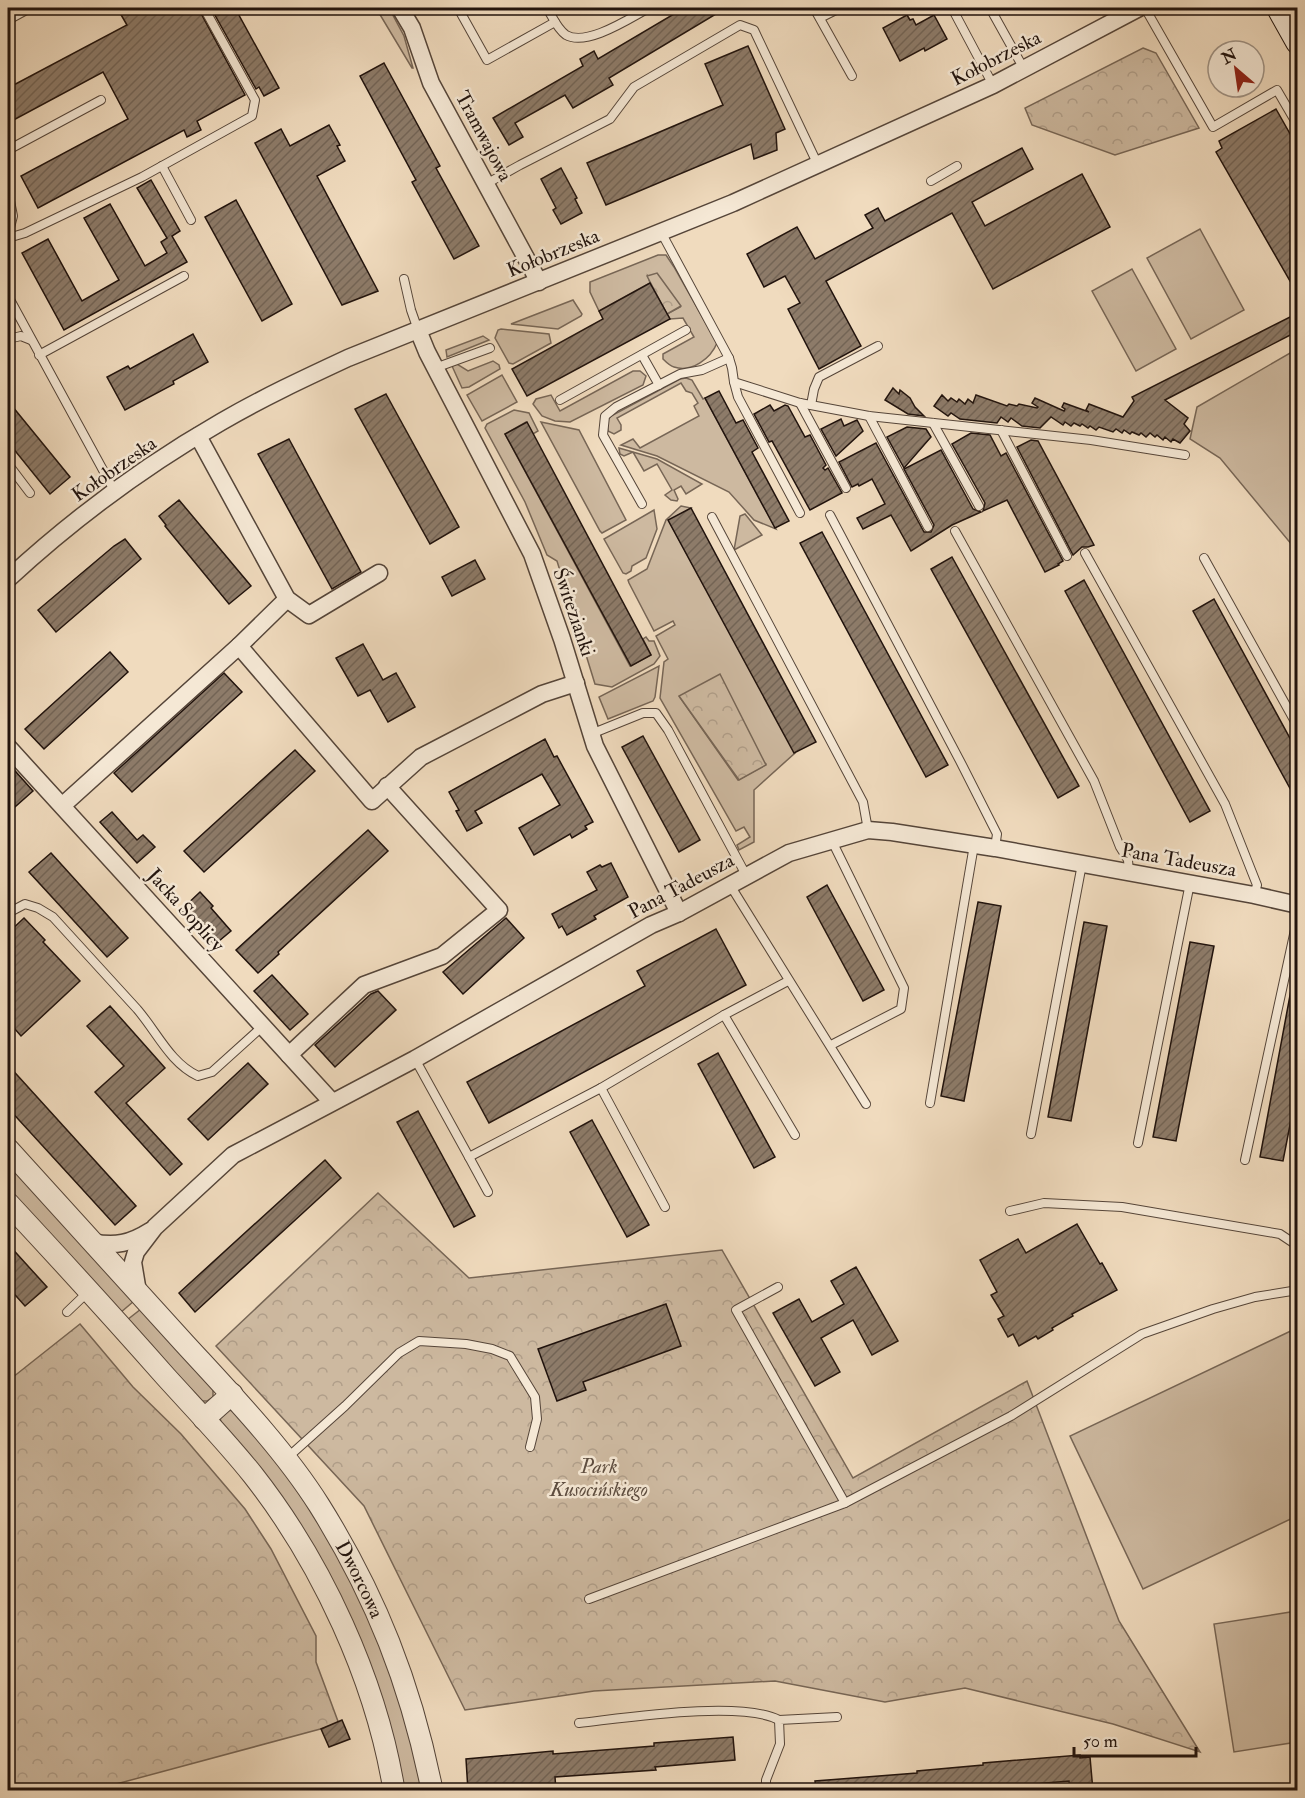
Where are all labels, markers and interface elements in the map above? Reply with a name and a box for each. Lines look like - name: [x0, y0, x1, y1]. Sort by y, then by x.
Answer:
- street label: Kołobrzeska: [947, 24, 1046, 91]
- north arrow: [1206, 39, 1266, 99]
- text: N: [1217, 44, 1241, 69]
- street label: Tramwajowa: [450, 87, 519, 186]
- street label: Kołobrzeska: [503, 223, 604, 283]
- street label: Kołobrzeska: [67, 430, 162, 507]
- street label: Świtezianki: [547, 564, 602, 659]
- street label: Pana Tadeusza: [1120, 838, 1239, 883]
- street label: Pana Tadeusza: [624, 847, 739, 924]
- street label: Jacka Soplicy: [141, 862, 231, 958]
- park label: Park Kusocińskiego: [549, 1454, 648, 1502]
- street label: Dworcowa: [330, 1536, 390, 1623]
- scale bar: [1074, 1720, 1196, 1758]
- text: 50 m: [1083, 1730, 1118, 1753]

